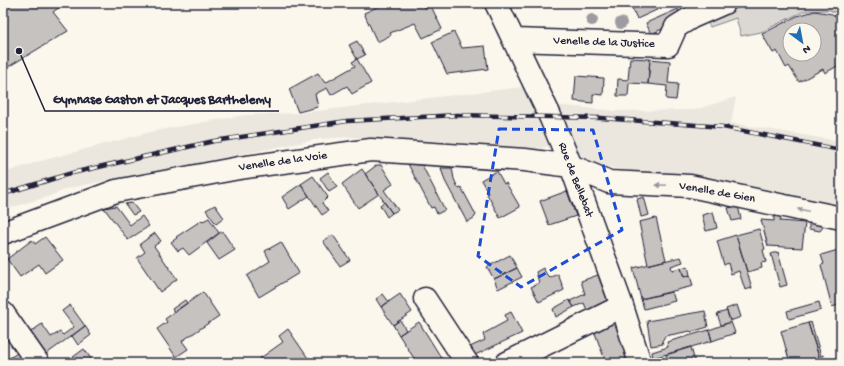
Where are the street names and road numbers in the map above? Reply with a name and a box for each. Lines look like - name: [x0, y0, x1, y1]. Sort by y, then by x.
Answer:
- street label: Venelle de la Justice: [552, 34, 656, 52]
- street label: Rue de Bellebat: [554, 141, 596, 220]
- street label: Venelle de la Voie: [237, 149, 329, 175]
- street label: Venelle de Gien: [677, 179, 757, 207]

